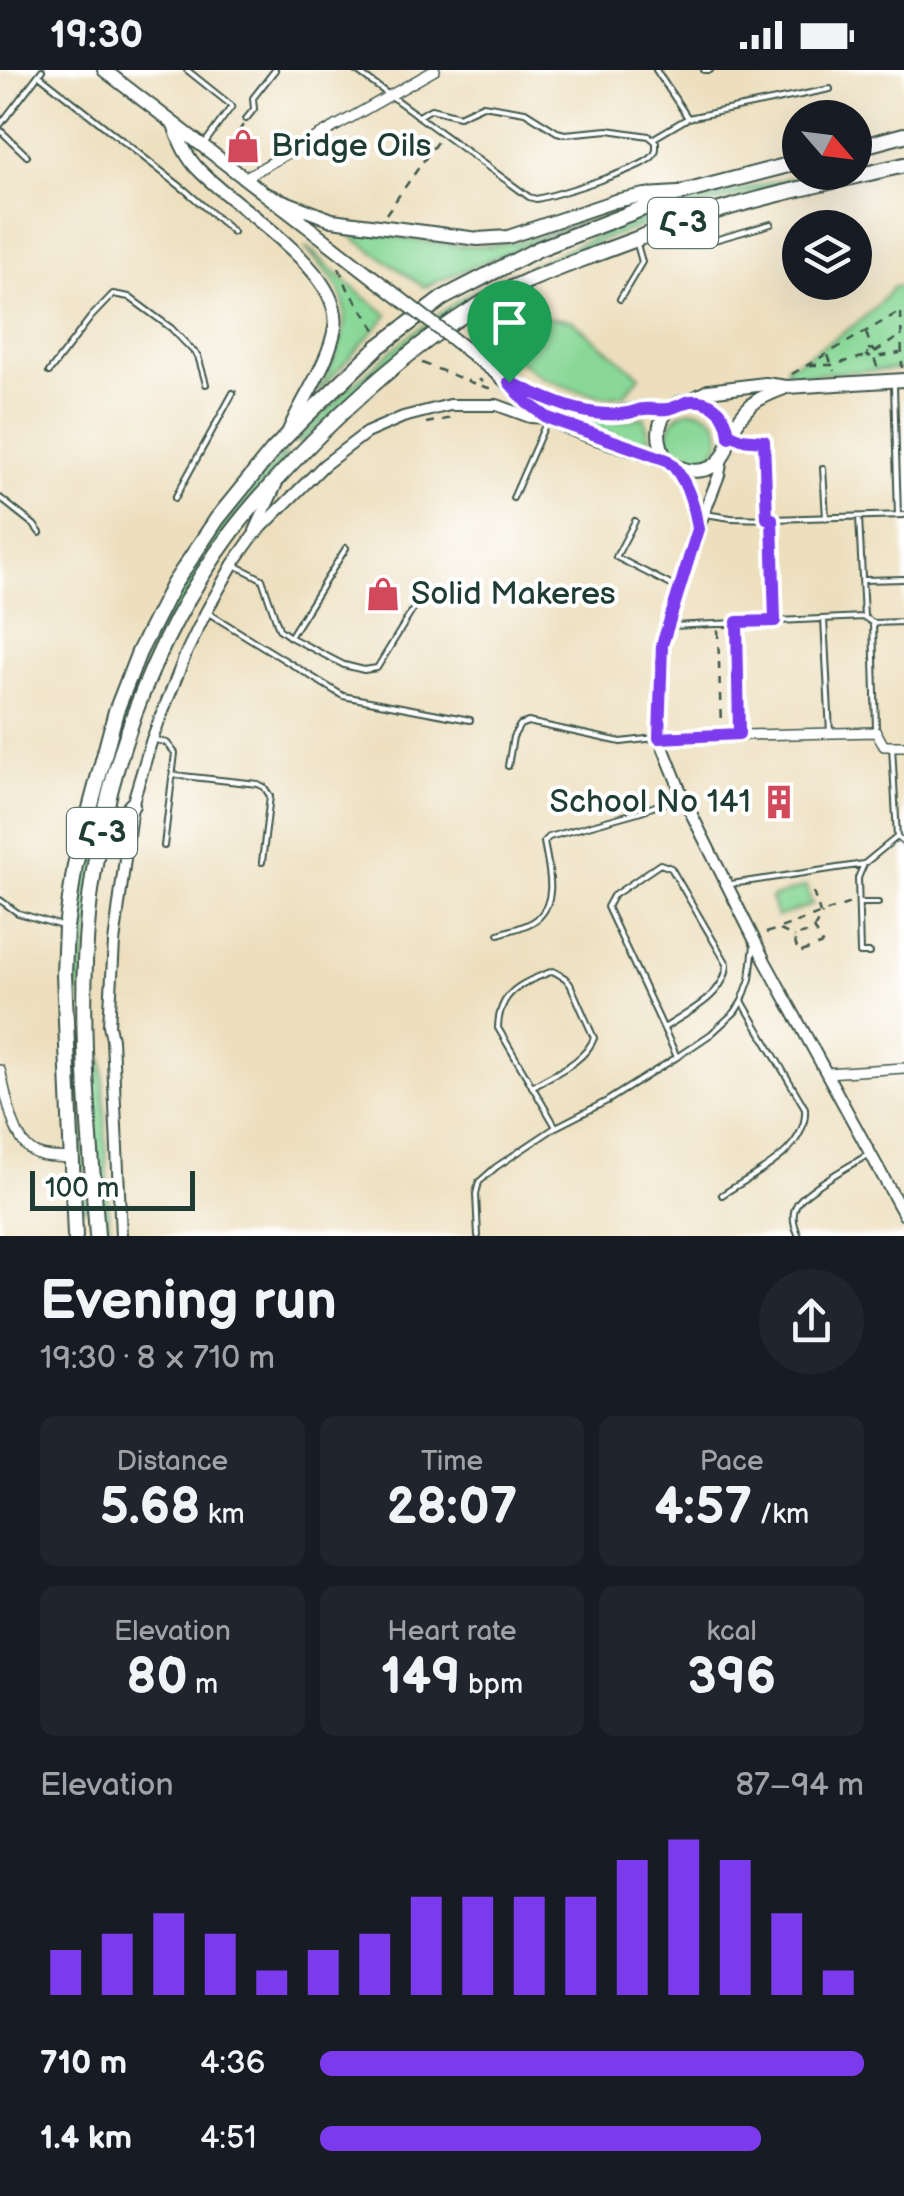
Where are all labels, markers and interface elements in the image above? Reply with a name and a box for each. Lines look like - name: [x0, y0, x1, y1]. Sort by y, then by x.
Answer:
- text: 19:30: [50, 13, 143, 58]
- north arrow: [782, 100, 872, 190]
- map controls: [782, 100, 872, 300]
- shop icon: Bridge Oils: [224, 127, 262, 165]
- place label: Bridge Oils: [271, 127, 431, 166]
- road number: Հ-3: [648, 198, 718, 248]
- button: layers: [782, 210, 872, 300]
- pin: [467, 280, 552, 383]
- icon: arrive: [482, 295, 537, 350]
- shop icon: Solid Makeres: [364, 575, 402, 613]
- place label: Solid Makeres: [411, 575, 616, 614]
- place label: School No 141: [550, 783, 751, 822]
- building icon: School No 141: [760, 783, 798, 821]
- road number: Հ-3: [67, 808, 137, 858]
- scale bar: [30, 1166, 195, 1210]
- text: 100 m: [45, 1172, 119, 1205]
- text: Evening run: [40, 1268, 337, 1335]
- button: share: [759, 1269, 864, 1374]
- text: 19:30 · 8 × 710 m: [40, 1339, 275, 1378]
- text: Distance: [116, 1445, 228, 1478]
- text: Time: [421, 1445, 483, 1478]
- text: Pace: [700, 1445, 764, 1478]
- text: 5.68: [100, 1478, 200, 1538]
- text: 28:07: [387, 1478, 517, 1538]
- text: 4:57: [654, 1478, 752, 1538]
- text: km: [200, 1498, 245, 1531]
- text: /km: [752, 1498, 809, 1531]
- text: Elevation: [114, 1615, 231, 1648]
- text: Heart rate: [387, 1615, 517, 1648]
- text: kcal: [707, 1615, 757, 1648]
- text: 80: [126, 1648, 188, 1708]
- text: 149: [381, 1648, 461, 1708]
- text: 396: [687, 1648, 776, 1708]
- text: m: [188, 1668, 218, 1701]
- text: bpm: [461, 1668, 523, 1701]
- text: Elevation: [40, 1766, 173, 1805]
- text: 87–94 m: [735, 1766, 864, 1805]
- text: 710 m: [40, 2044, 127, 2083]
- text: 4:36: [200, 2044, 265, 2083]
- text: 1.4 km: [40, 2119, 132, 2158]
- text: 4:51: [200, 2119, 257, 2158]

